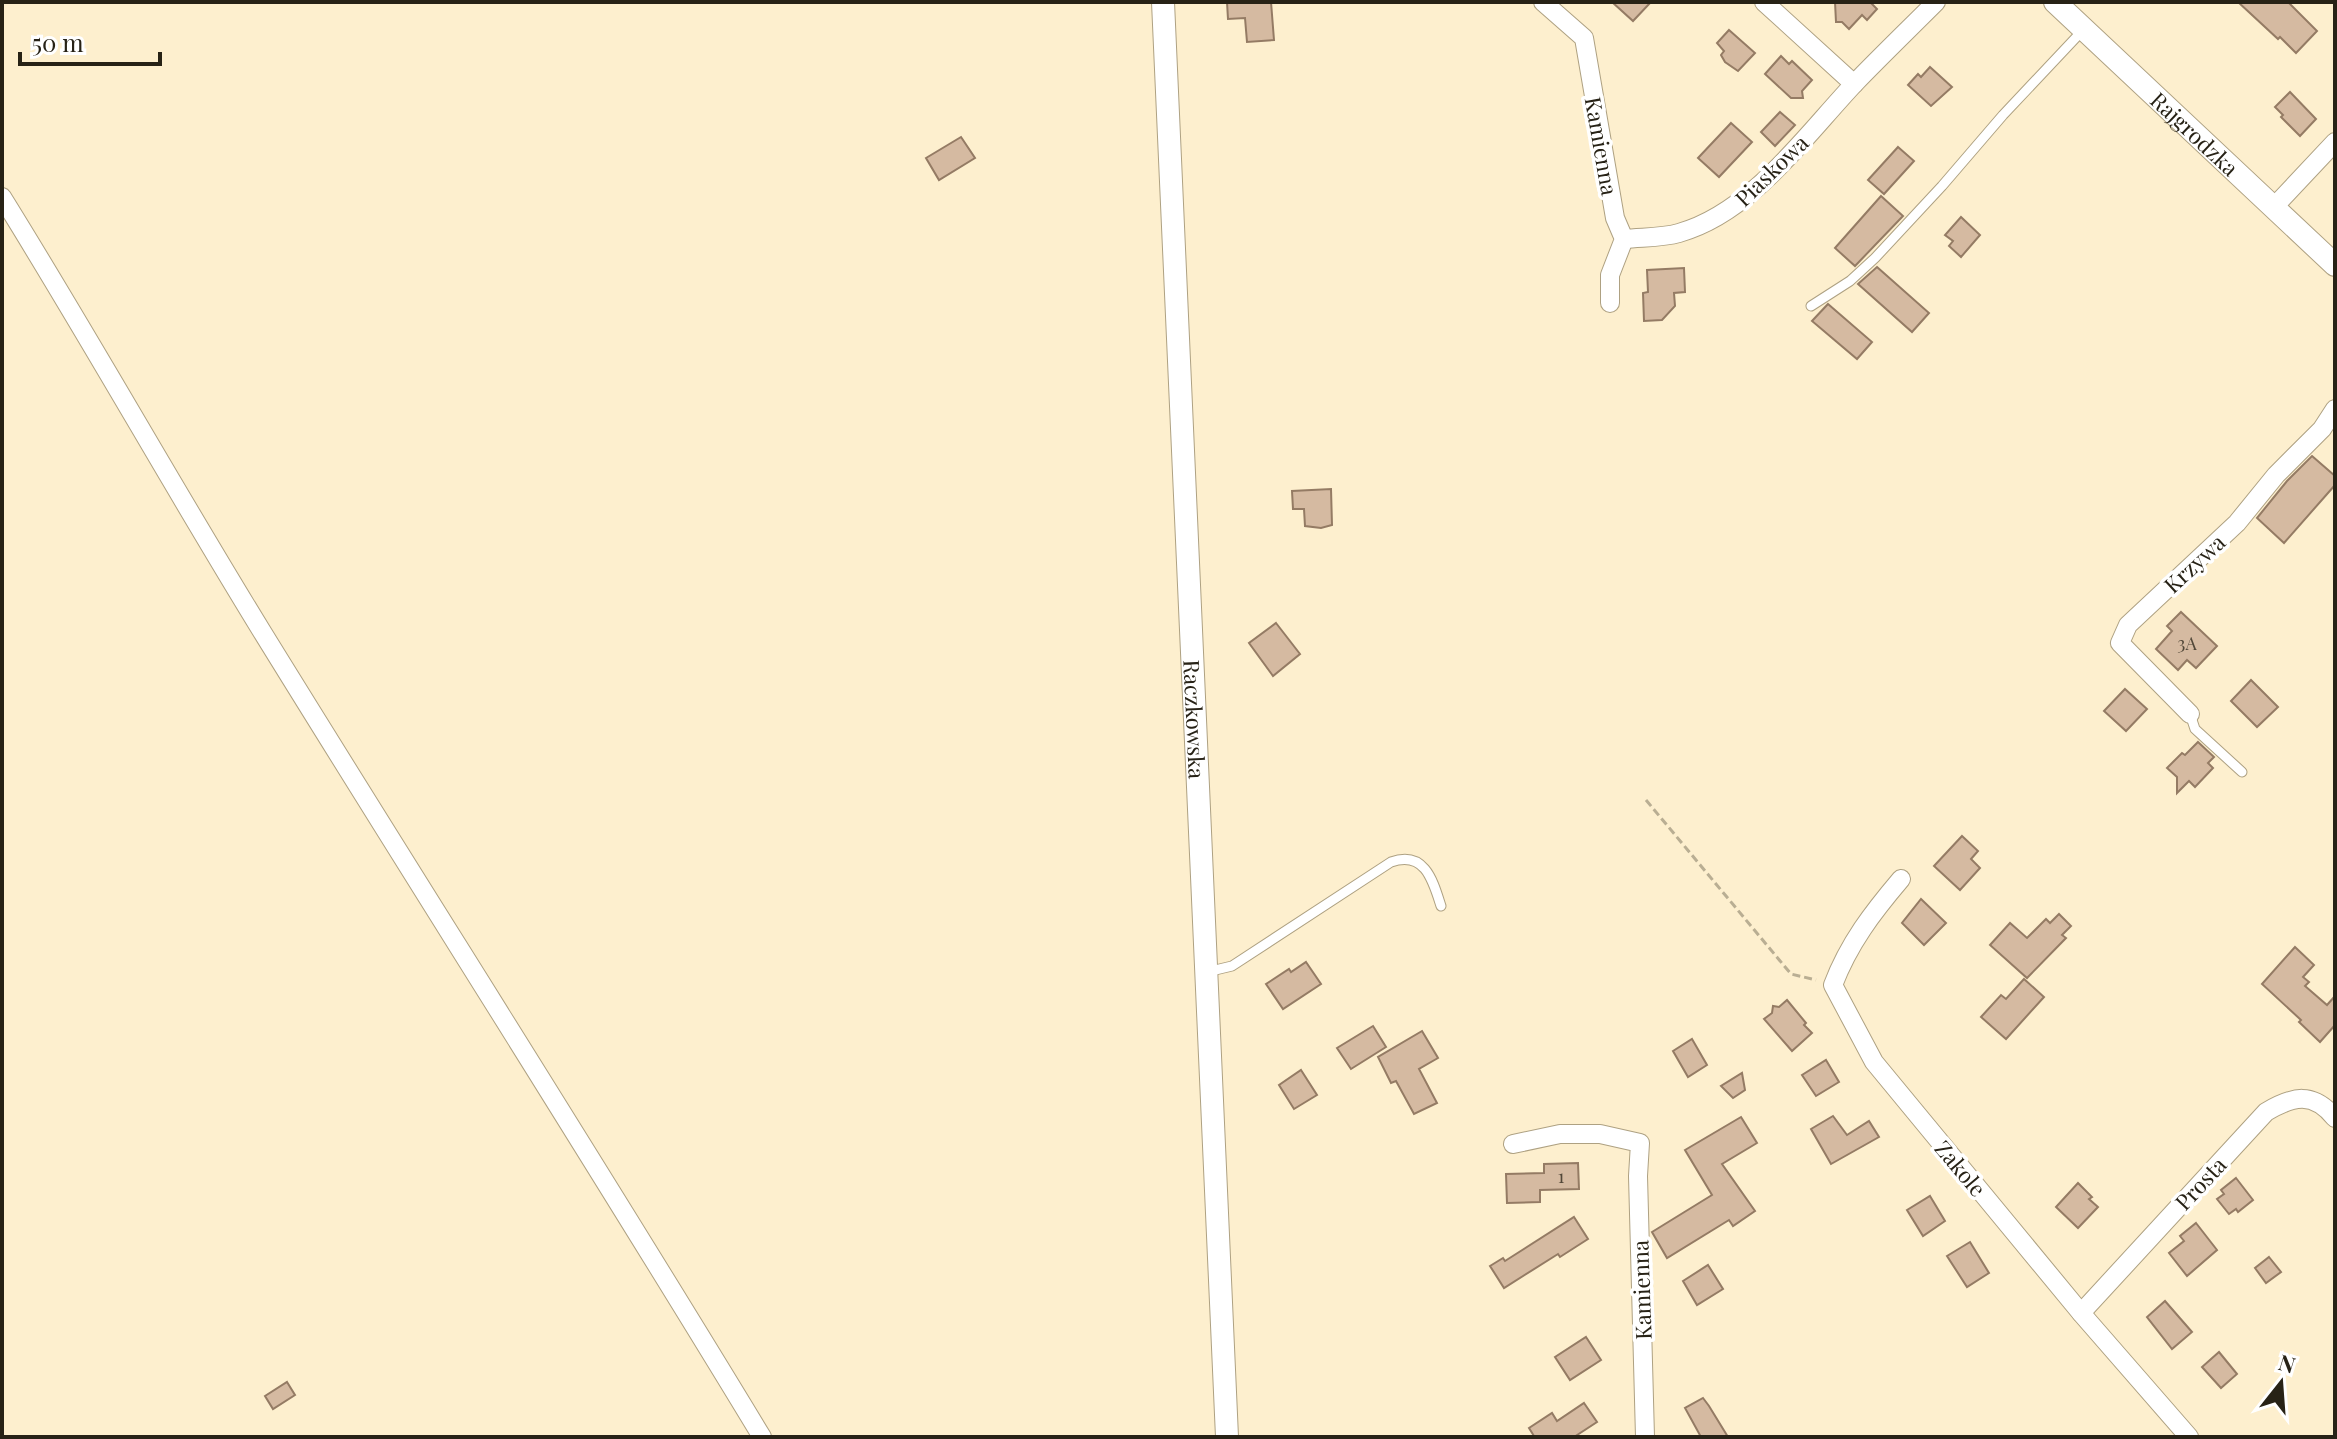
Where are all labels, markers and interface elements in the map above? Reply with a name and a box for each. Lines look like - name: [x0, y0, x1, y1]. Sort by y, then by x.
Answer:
- scale bar: [20, 16, 160, 66]
- text: 50 m: [32, 26, 84, 58]
- street label: Rajgrodzka: [2144, 85, 2245, 182]
- street label: Kamienna: [1579, 94, 1625, 198]
- street label: Piaskowa: [1728, 127, 1814, 212]
- street label: Krzywa: [2157, 527, 2231, 599]
- house number: 3A: [2177, 631, 2197, 655]
- street label: Raczkowska: [1177, 659, 1213, 780]
- street label: Zakole: [1929, 1134, 1993, 1202]
- street label: Prosta: [2168, 1150, 2232, 1216]
- house number: 1: [1558, 1164, 1565, 1188]
- street label: Kamienna: [1624, 1240, 1658, 1340]
- north arrow: [2241, 1343, 2321, 1423]
- text: N: [2275, 1346, 2299, 1380]

